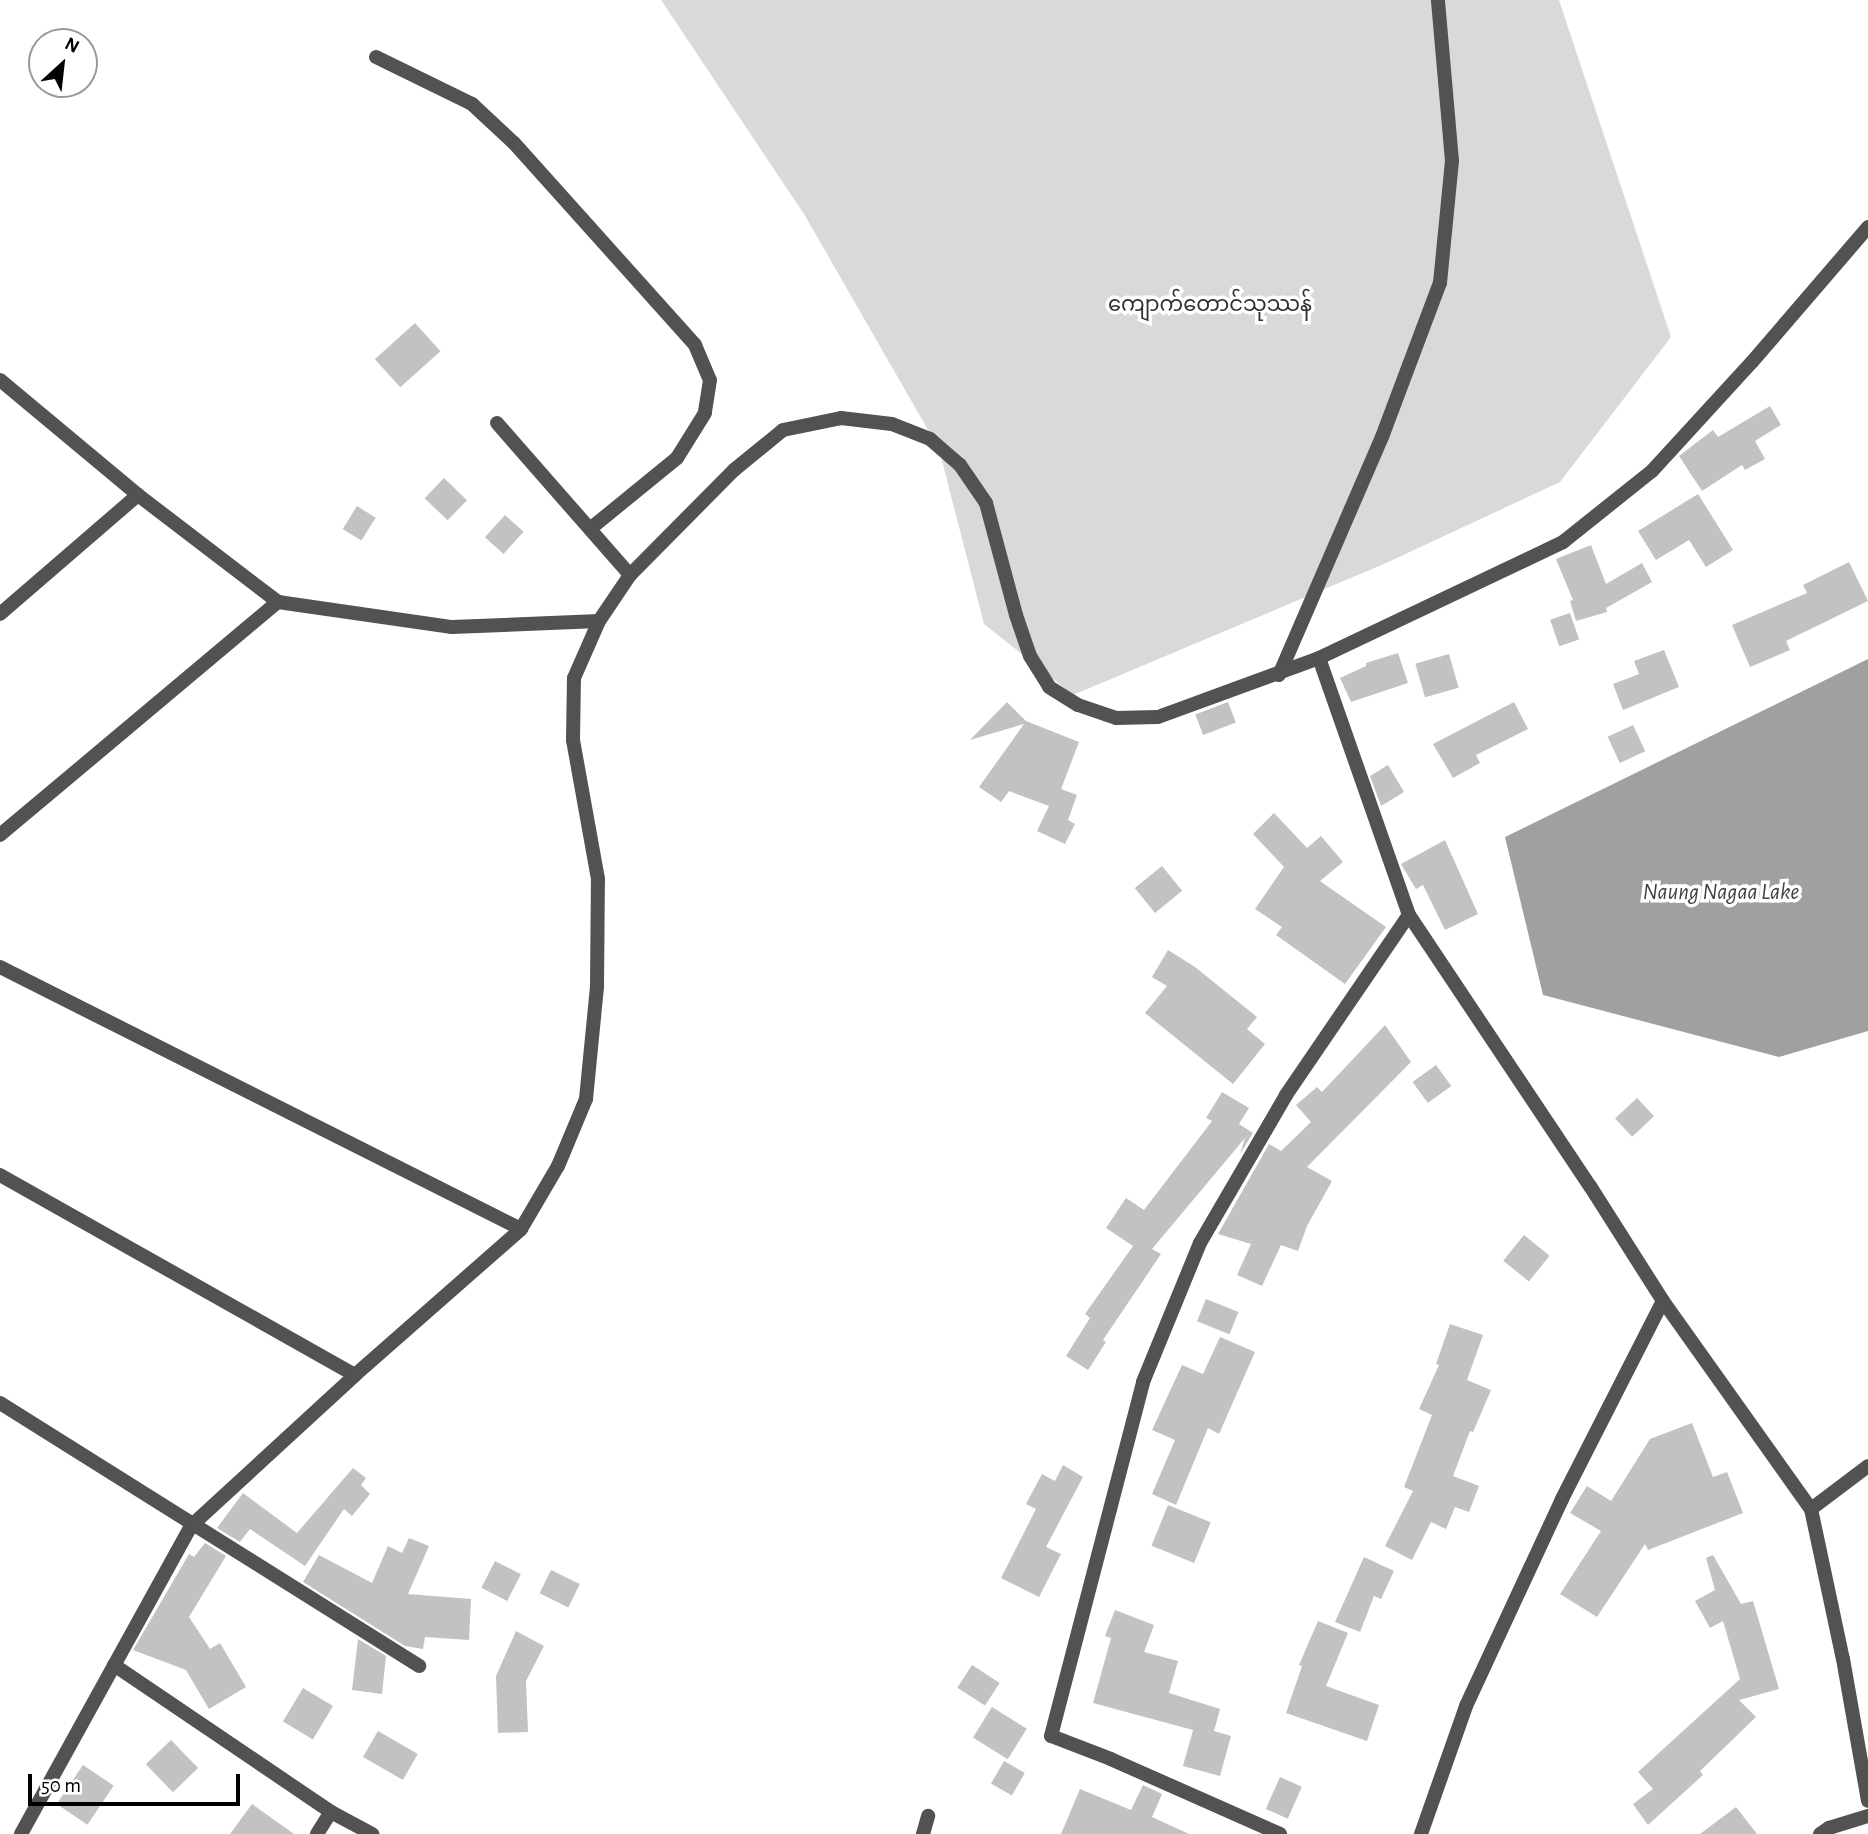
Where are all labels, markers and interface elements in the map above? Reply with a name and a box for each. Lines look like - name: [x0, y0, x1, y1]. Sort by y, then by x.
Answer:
- north arrow: [28, 28, 98, 98]
- text: N: [62, 34, 82, 57]
- park label: ကျောက်တောင်သုဿန်: [1108, 292, 1312, 318]
- water label: Naung Nagaa Lake: [1643, 879, 1799, 907]
- scale bar: [32, 1760, 243, 1804]
- text: 50 m: [41, 1775, 81, 1796]

